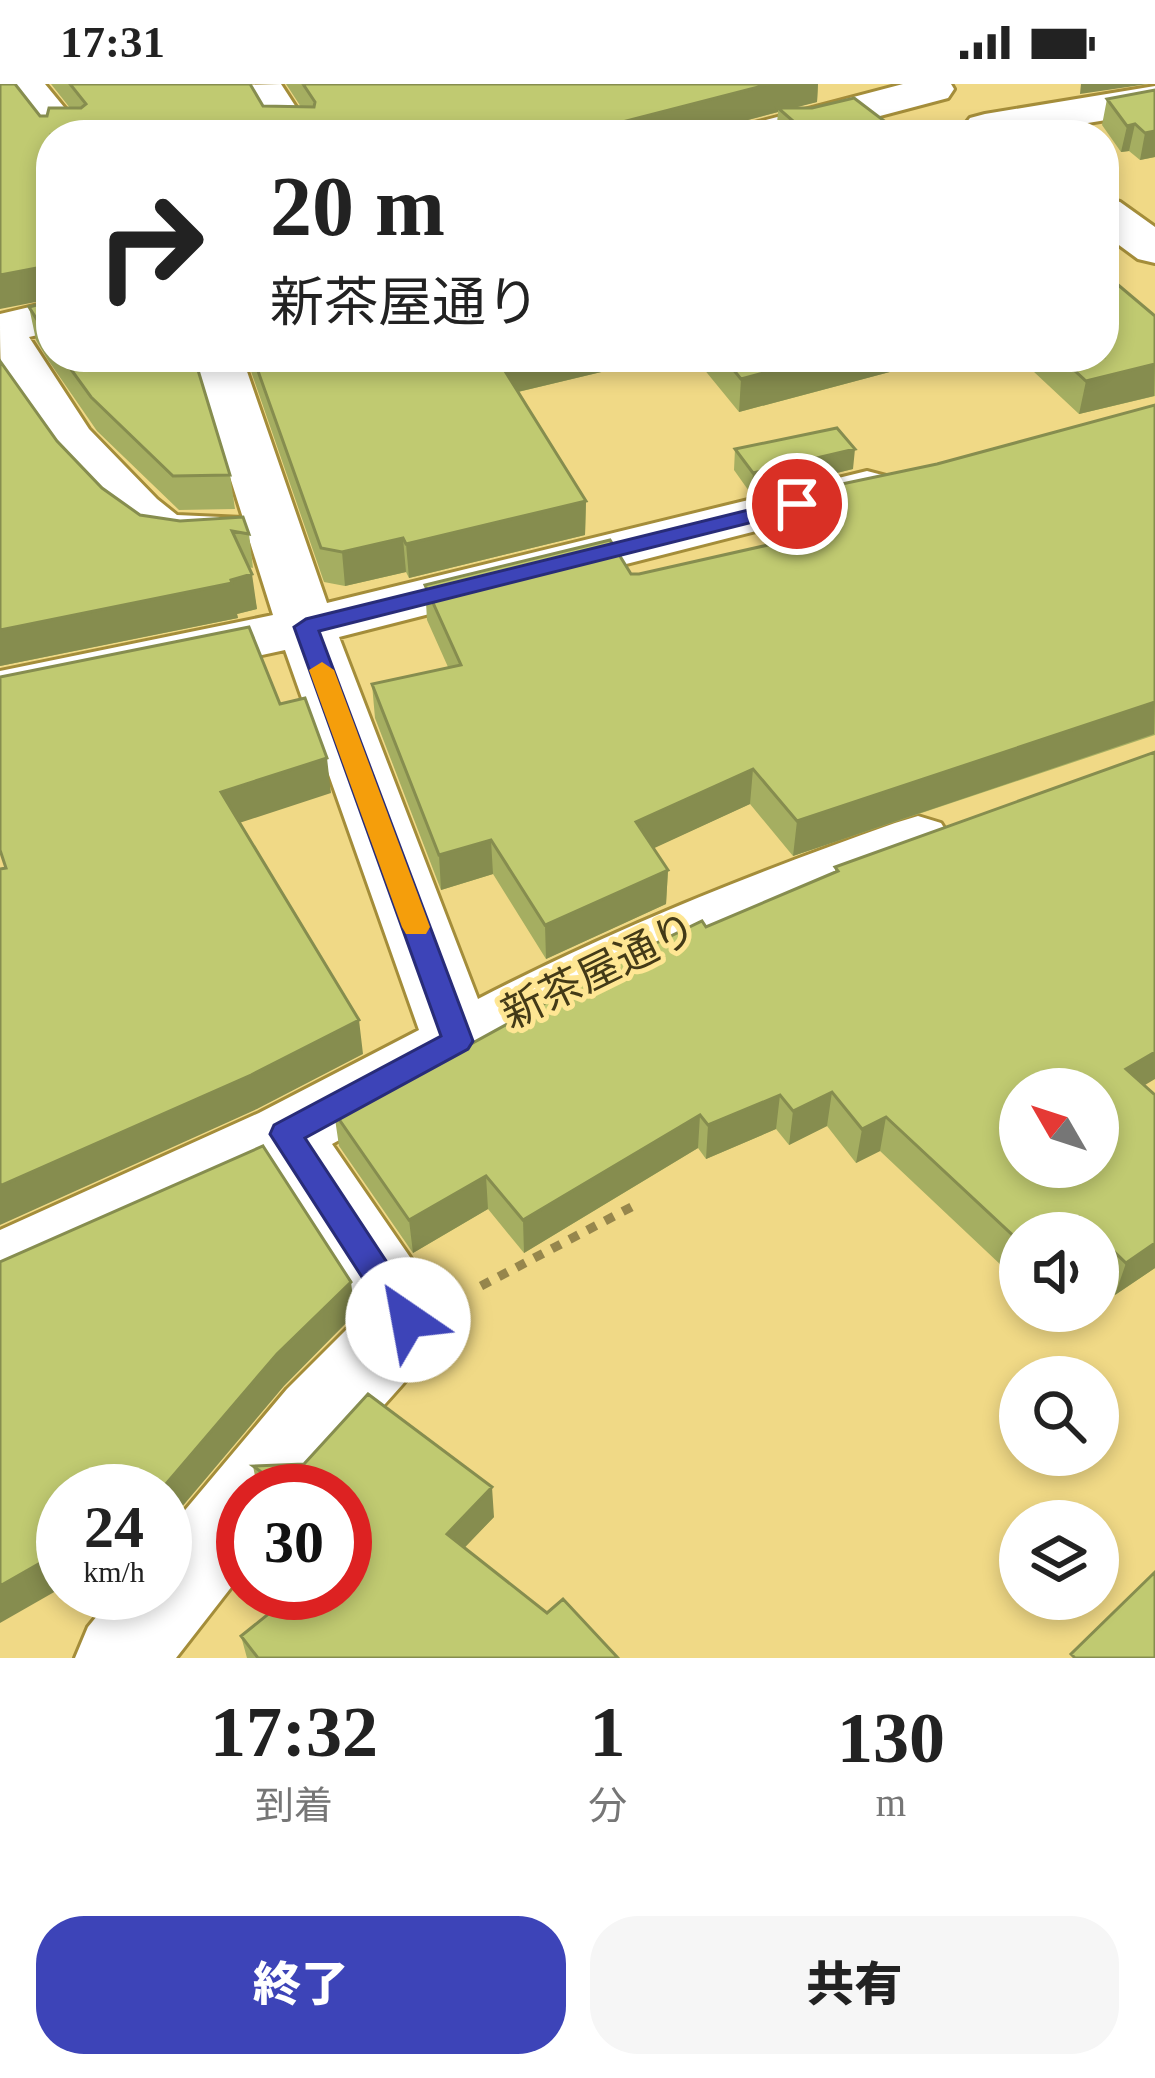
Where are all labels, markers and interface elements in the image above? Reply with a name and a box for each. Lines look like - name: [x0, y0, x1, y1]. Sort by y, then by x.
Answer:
- text: 17:31: [60, 17, 165, 67]
- text: 20 m: [270, 160, 445, 253]
- icon: right: [72, 168, 228, 324]
- text: 新茶屋通り: [270, 273, 540, 333]
- pin: [746, 453, 848, 555]
- icon: arrive: [764, 471, 830, 537]
- street label: 新茶屋通り: [495, 904, 703, 1038]
- north arrow: [999, 1068, 1119, 1188]
- map controls: [999, 1068, 1119, 1620]
- button: sound: [999, 1212, 1119, 1332]
- position arrow: [345, 1257, 471, 1383]
- button: search: [999, 1356, 1119, 1476]
- speed limit sign: 30: [216, 1464, 372, 1620]
- text: 24: [84, 1494, 144, 1560]
- button: layers: [999, 1500, 1119, 1620]
- text: km/h: [83, 1555, 145, 1588]
- text: 17:32: [210, 1692, 378, 1772]
- text: 1: [589, 1692, 625, 1772]
- text: 130: [837, 1698, 945, 1778]
- text: m: [876, 1781, 906, 1824]
- text: 到着: [255, 1784, 333, 1827]
- text: 分: [588, 1784, 627, 1827]
- button: 終了: [36, 1916, 566, 2054]
- button: 共有: [590, 1916, 1119, 2054]

